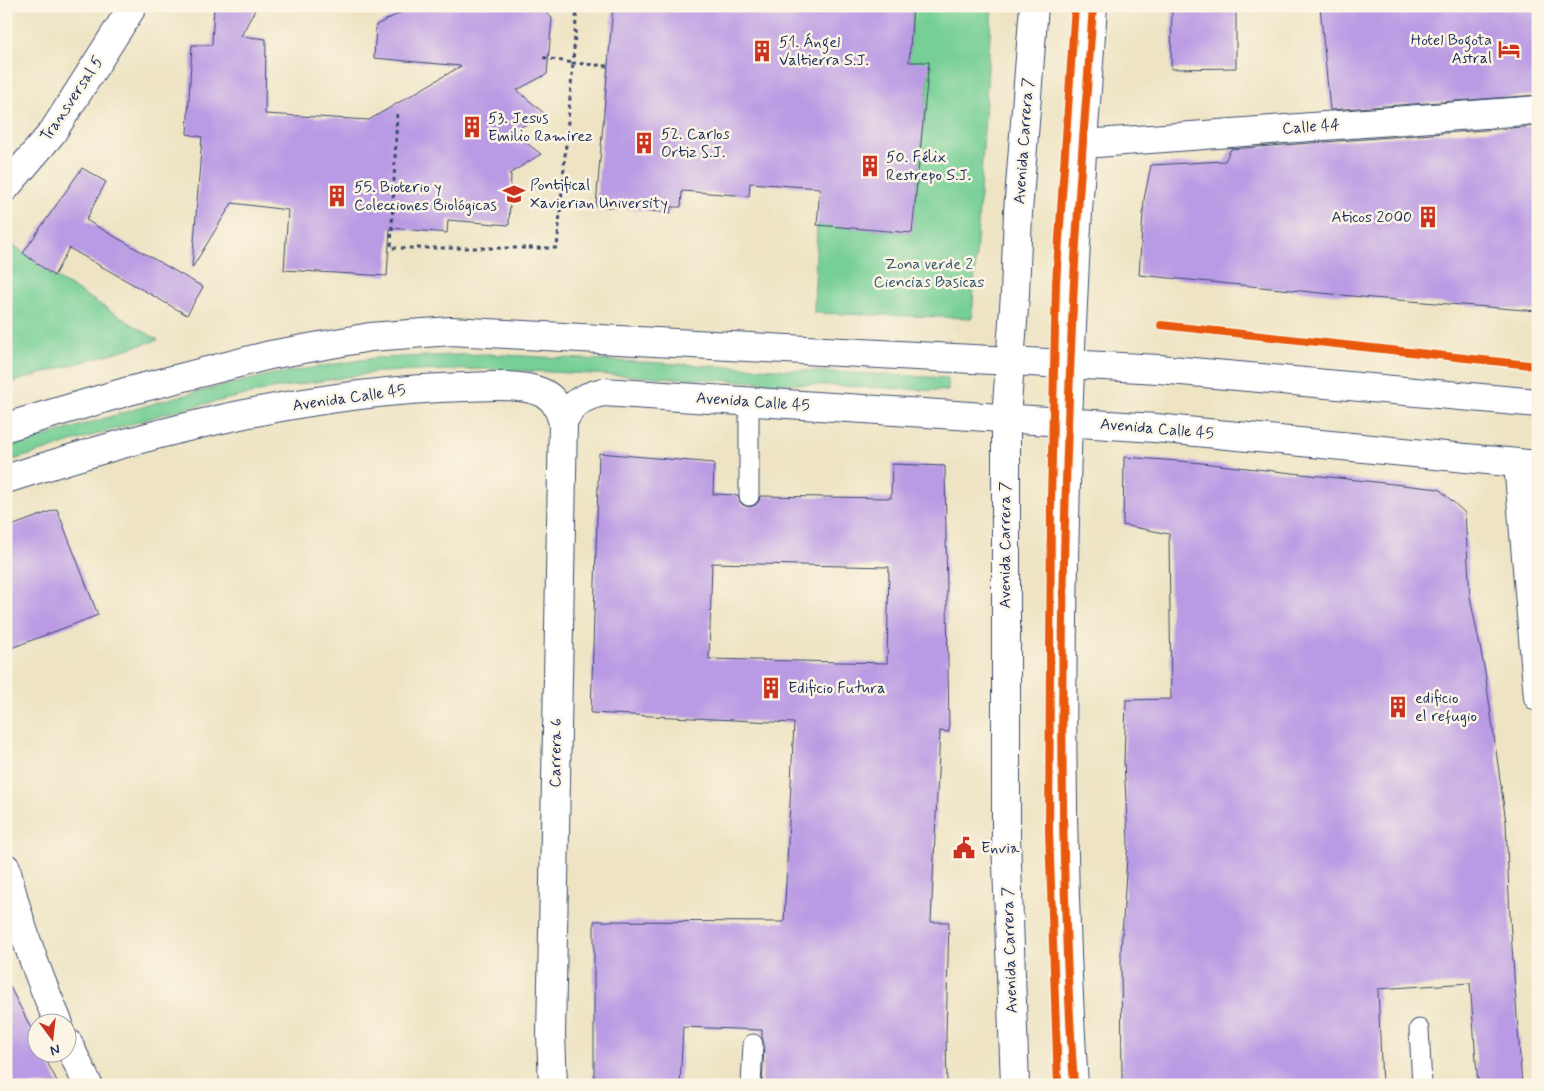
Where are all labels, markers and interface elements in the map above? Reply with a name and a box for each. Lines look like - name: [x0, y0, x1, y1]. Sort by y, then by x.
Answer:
- place label: Hotel Bogota Astral: [1411, 30, 1492, 69]
- place label: 51. Ángel Valtierra S.J.: [779, 32, 869, 71]
- hotel icon: Hotel Bogota Astral: [1496, 36, 1522, 62]
- building icon: 51. Ángel Valtierra S.J.: [749, 38, 775, 64]
- street label: Transversal 5: [36, 52, 108, 146]
- street label: Avenida Carrera 7: [1009, 77, 1039, 205]
- place label: 53. Jesus Emilio Ramirez: [488, 108, 593, 147]
- building icon: 53. Jesus Emilio Ramirez: [459, 114, 485, 140]
- street label: Calle 44: [1281, 114, 1341, 139]
- place label: 52. Carlos Ortiz S.J.: [661, 124, 730, 163]
- building icon: 52. Carlos Ortiz S.J.: [631, 130, 657, 156]
- place label: 50. Félix Restrepo S.J.: [886, 147, 971, 186]
- building icon: 50. Félix Restrepo S.J.: [857, 153, 883, 179]
- place label: Pontifical Xavierian University: [530, 175, 668, 214]
- place label: 55. Bioterio y Colecciones Biológicas: [354, 177, 497, 216]
- school or university icon: Pontifical Xavierian University: [501, 181, 527, 207]
- building icon: 55. Bioterio y Colecciones Biológicas: [324, 183, 350, 209]
- building icon: Aticos 2000: [1415, 204, 1441, 230]
- place label: Aticos 2000: [1331, 207, 1412, 228]
- park label: Zona verde 2 Ciencias Basicas: [873, 254, 985, 293]
- street label: Avenida Calle 45: [291, 380, 407, 416]
- street label: Avenida Calle 45: [695, 388, 811, 416]
- street label: Avenida Calle 45: [1099, 414, 1215, 444]
- street label: Avenida Carrera 7: [995, 481, 1016, 608]
- building icon: Edificio Futura: [758, 675, 784, 701]
- place label: Edificio Futura: [788, 678, 885, 699]
- place label: edificio el refugio: [1415, 688, 1477, 727]
- building icon: edificio el refugio: [1385, 694, 1411, 720]
- street label: Carrera 6: [545, 718, 567, 788]
- public building icon: Envia: [951, 835, 977, 861]
- place label: Envia: [981, 838, 1020, 859]
- street label: Avenida Carrera 7: [997, 886, 1023, 1014]
- north arrow: [28, 1014, 78, 1064]
- text: N: [48, 1040, 62, 1059]

